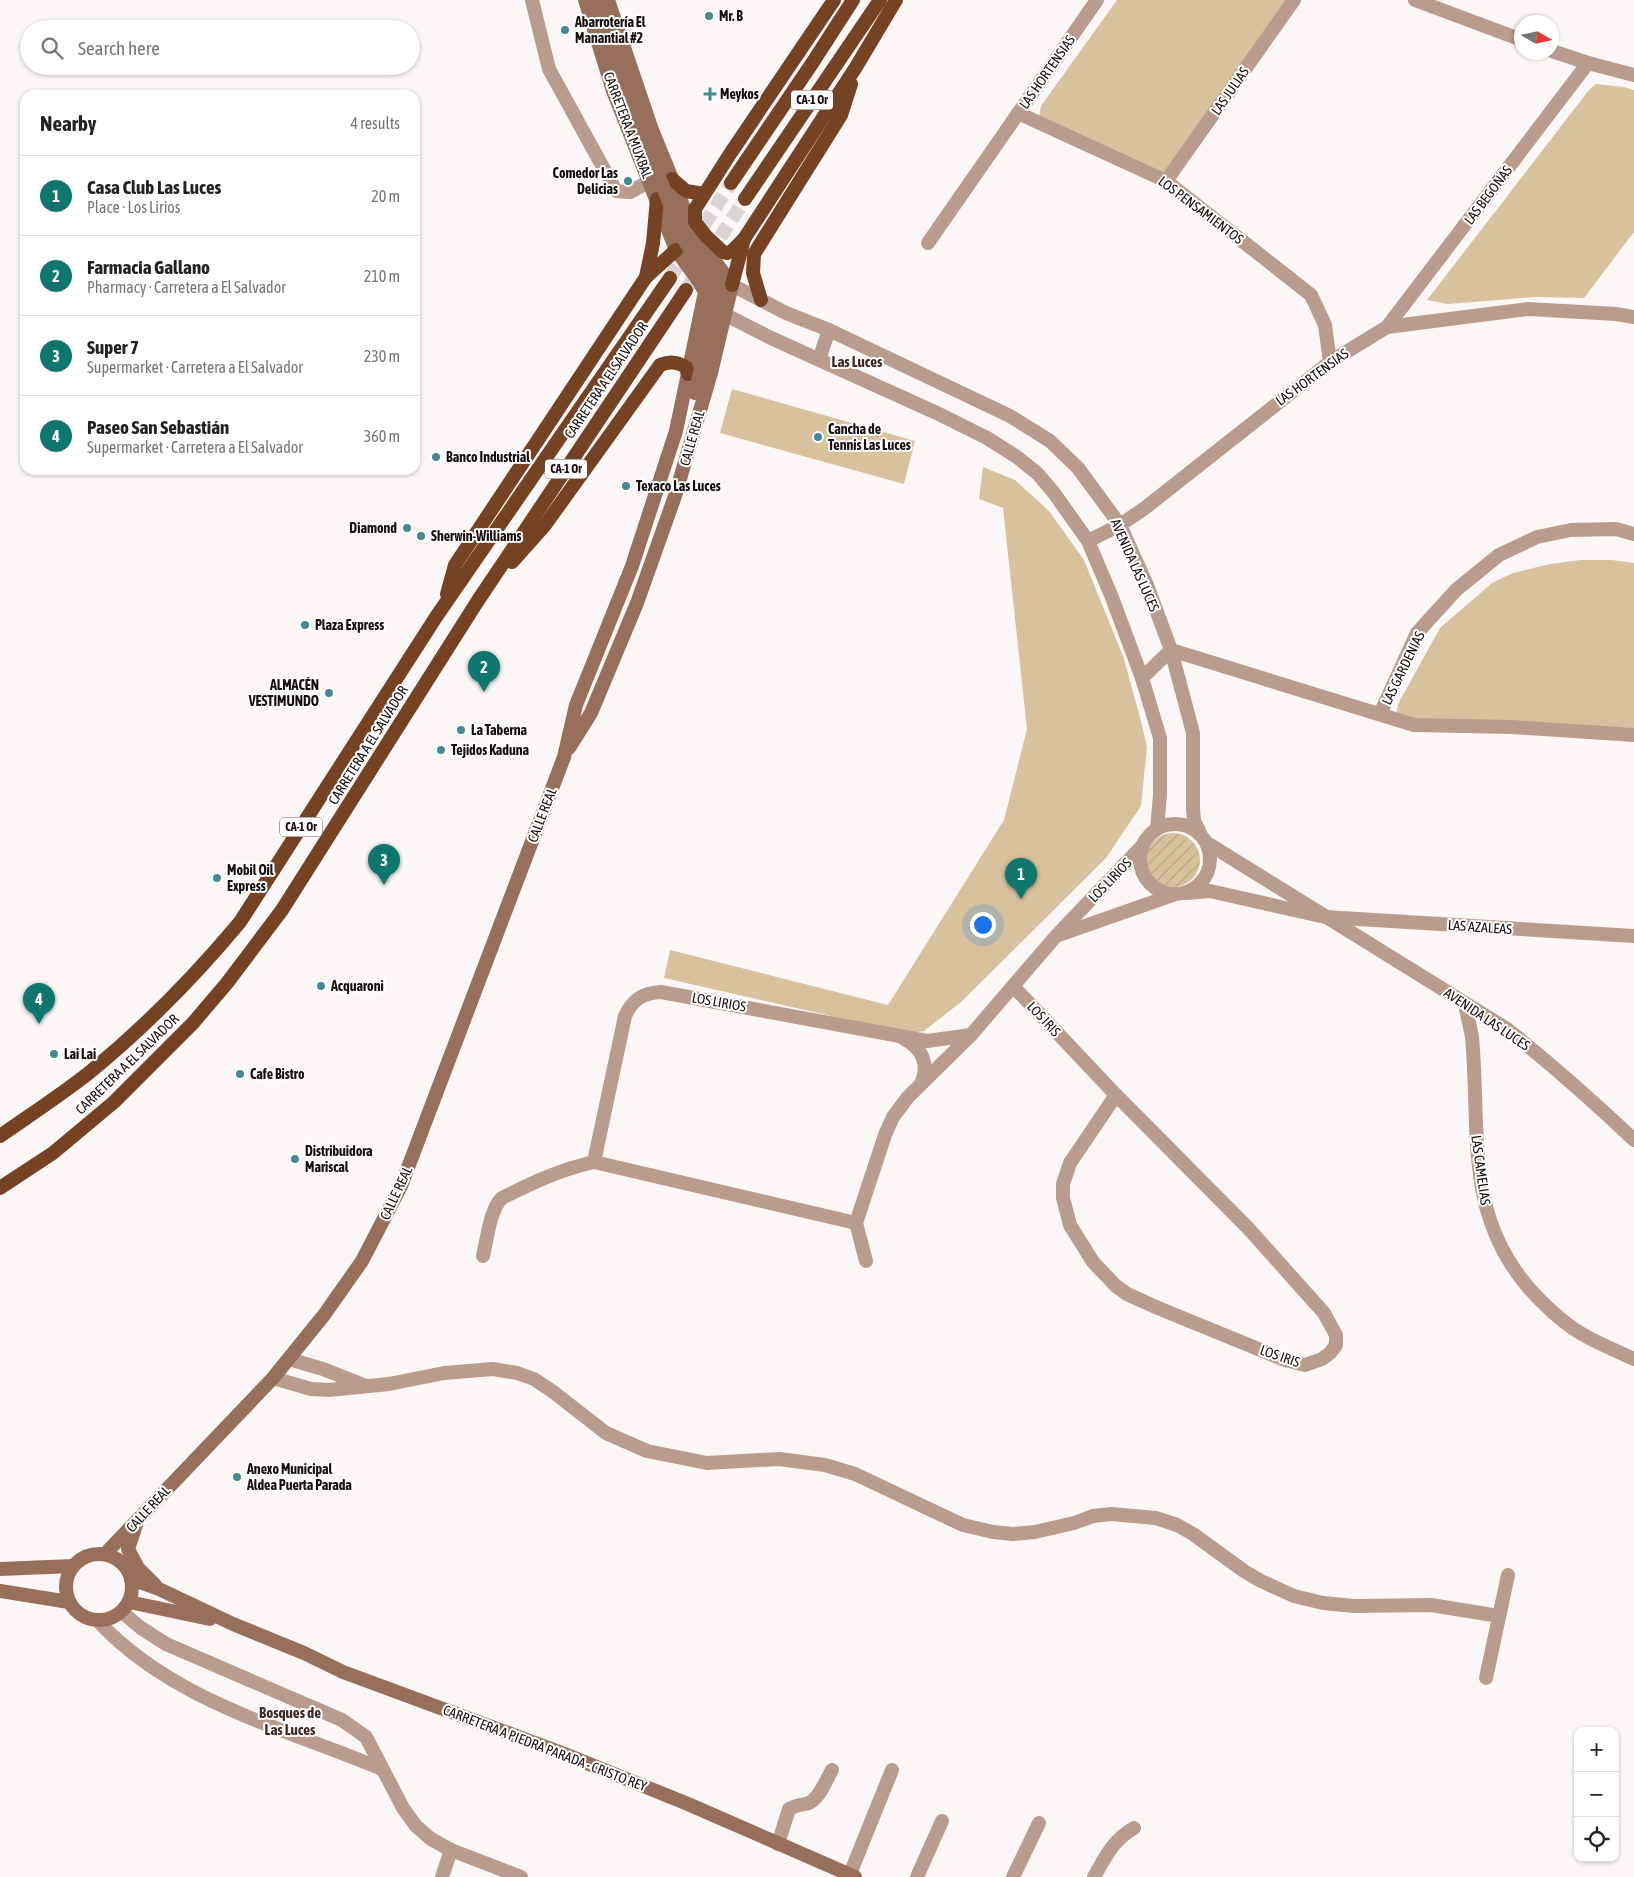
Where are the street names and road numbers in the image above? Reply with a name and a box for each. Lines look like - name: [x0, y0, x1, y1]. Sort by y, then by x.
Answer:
- street label: LAS HORTENSIAS: [1016, 32, 1078, 112]
- street label: LAS JULIAS: [1208, 64, 1252, 118]
- street label: CARRETERA A MUXBAL: [600, 70, 656, 181]
- road number: CA-1 Or: [791, 90, 833, 110]
- street label: LAS BEGOÑAS: [1461, 162, 1515, 227]
- street label: LOS PENSAMIENTOS: [1155, 173, 1247, 247]
- street label: CARRETERA A EL SALVADOR: [561, 319, 651, 441]
- street label: LAS HORTENSIAS: [1273, 345, 1352, 409]
- street label: CALLE REAL: [676, 408, 708, 468]
- road number: CA-1 Or: [545, 459, 587, 478]
- street label: AVENIDA LAS LUCES: [1107, 516, 1163, 614]
- street label: LAS GARDENIAS: [1378, 629, 1428, 707]
- street label: CARRETERA A EL SALVADOR: [325, 683, 411, 807]
- street label: CALLE REAL: [524, 785, 560, 845]
- road number: CA-1 Or: [280, 818, 322, 836]
- street label: LOS LIRIOS: [1085, 855, 1135, 905]
- street label: LAS AZALEAS: [1447, 917, 1513, 937]
- street label: AVENIDA LAS LUCES: [1441, 984, 1533, 1054]
- street label: LOS LIRIOS: [691, 989, 747, 1015]
- street label: LOS IRIS: [1024, 998, 1064, 1040]
- street label: CARRETERA A EL SALVADOR: [72, 1011, 182, 1117]
- street label: LAS CAMELIAS: [1468, 1134, 1494, 1206]
- street label: CALLE REAL: [377, 1163, 416, 1222]
- street label: LOS IRIS: [1258, 1342, 1302, 1370]
- street label: CALLE REAL: [123, 1482, 174, 1535]
- street label: CARRETERA A PIEDRA PARADA - CRISTO REY: [441, 1702, 650, 1795]

